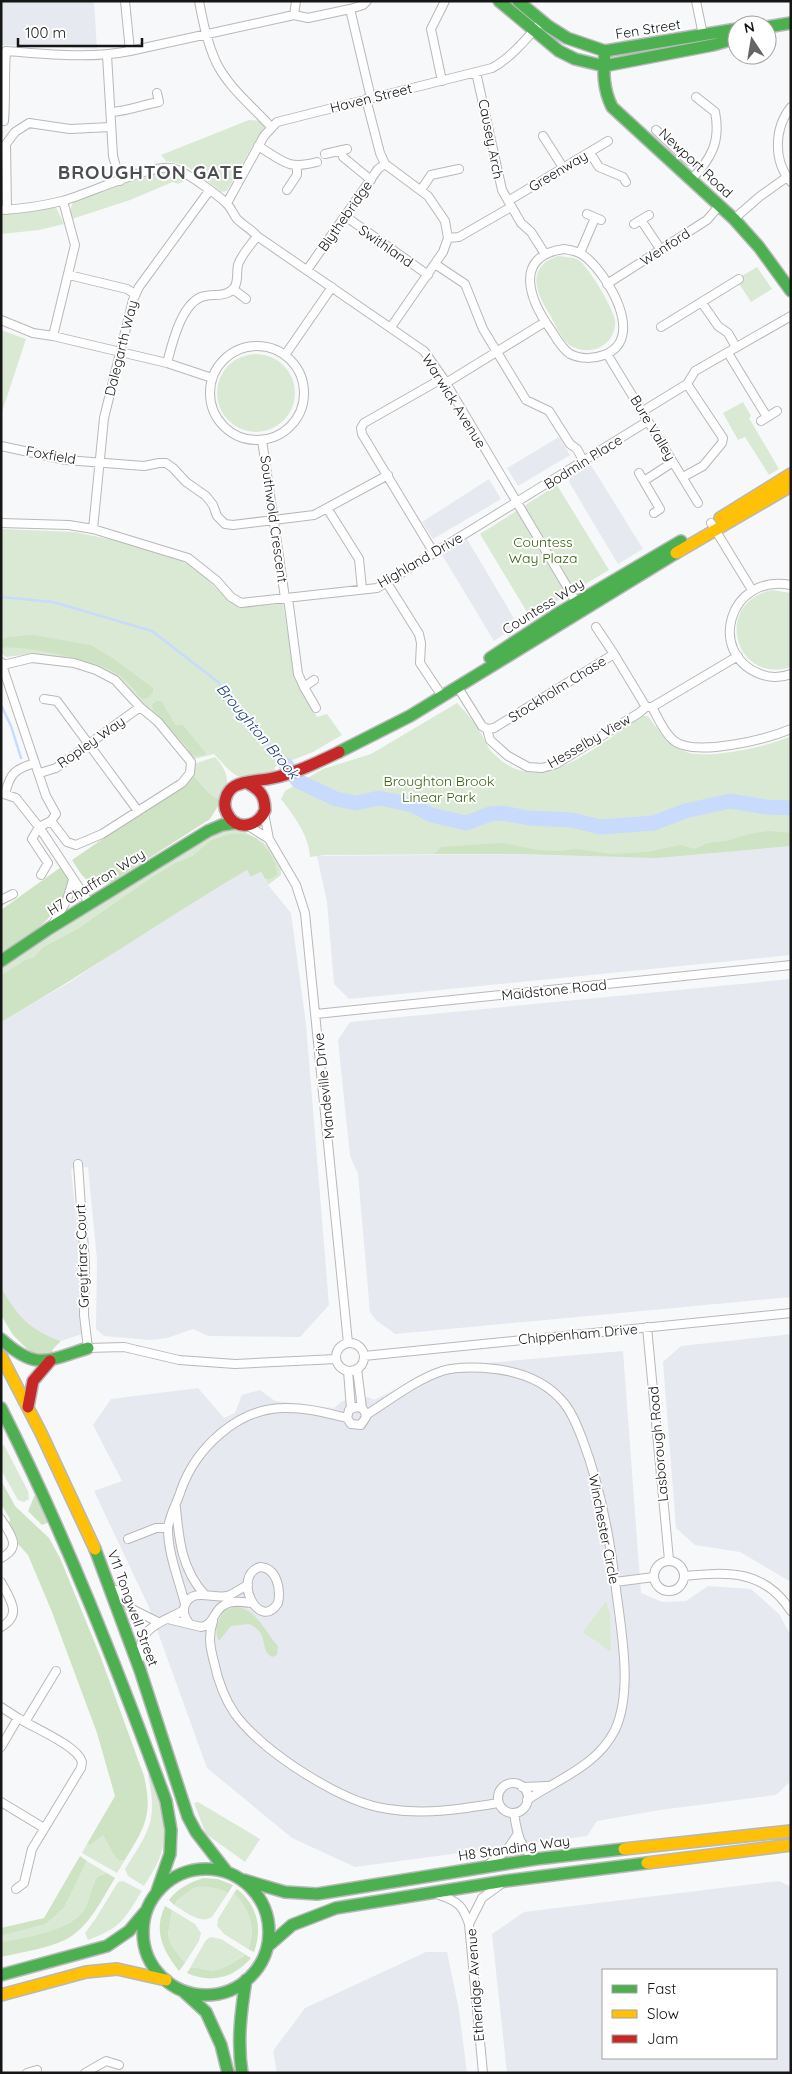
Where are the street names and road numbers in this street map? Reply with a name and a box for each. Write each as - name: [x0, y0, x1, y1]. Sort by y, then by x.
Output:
- street label: Fen Street: [614, 15, 682, 43]
- street label: Haven Street: [328, 79, 414, 117]
- street label: Causey Arch: [474, 98, 508, 180]
- street label: Newport Road: [655, 124, 737, 202]
- street label: Greenway: [525, 146, 591, 196]
- street label: Blythebridge: [314, 177, 376, 255]
- street label: Swithland: [355, 221, 417, 271]
- street label: Wenford: [637, 224, 693, 270]
- street label: Dalegarth Way: [100, 298, 142, 398]
- street label: Warwick Avenue: [418, 350, 490, 452]
- street label: Bure Valley: [626, 392, 680, 464]
- street label: Bodmin Place: [541, 431, 626, 493]
- street label: Foxfield: [25, 442, 77, 468]
- street label: Southwold Crescent: [256, 454, 292, 584]
- street label: Highland Drive: [374, 528, 466, 592]
- street label: Countess Way: [499, 574, 587, 638]
- street label: Stockholm Chase: [505, 652, 609, 726]
- street label: Hesselby View: [544, 710, 634, 772]
- street label: Ropley Way: [54, 712, 128, 772]
- street label: H7 Chaffron Way: [44, 845, 148, 919]
- street label: Maidstone Road: [500, 976, 608, 1004]
- street label: Mandeville Drive: [309, 1032, 339, 1140]
- street label: Greyfriars Court: [71, 1203, 93, 1308]
- street label: Chippenham Drive: [518, 1320, 639, 1348]
- street label: Lasborough Road: [644, 1385, 672, 1503]
- street label: Winchester Circle: [585, 1473, 623, 1586]
- street label: V11 Tongwell Street: [104, 1547, 162, 1669]
- street label: H8 Standing Way: [457, 1831, 571, 1865]
- street label: Etheridge Avenue: [462, 1928, 488, 2042]

